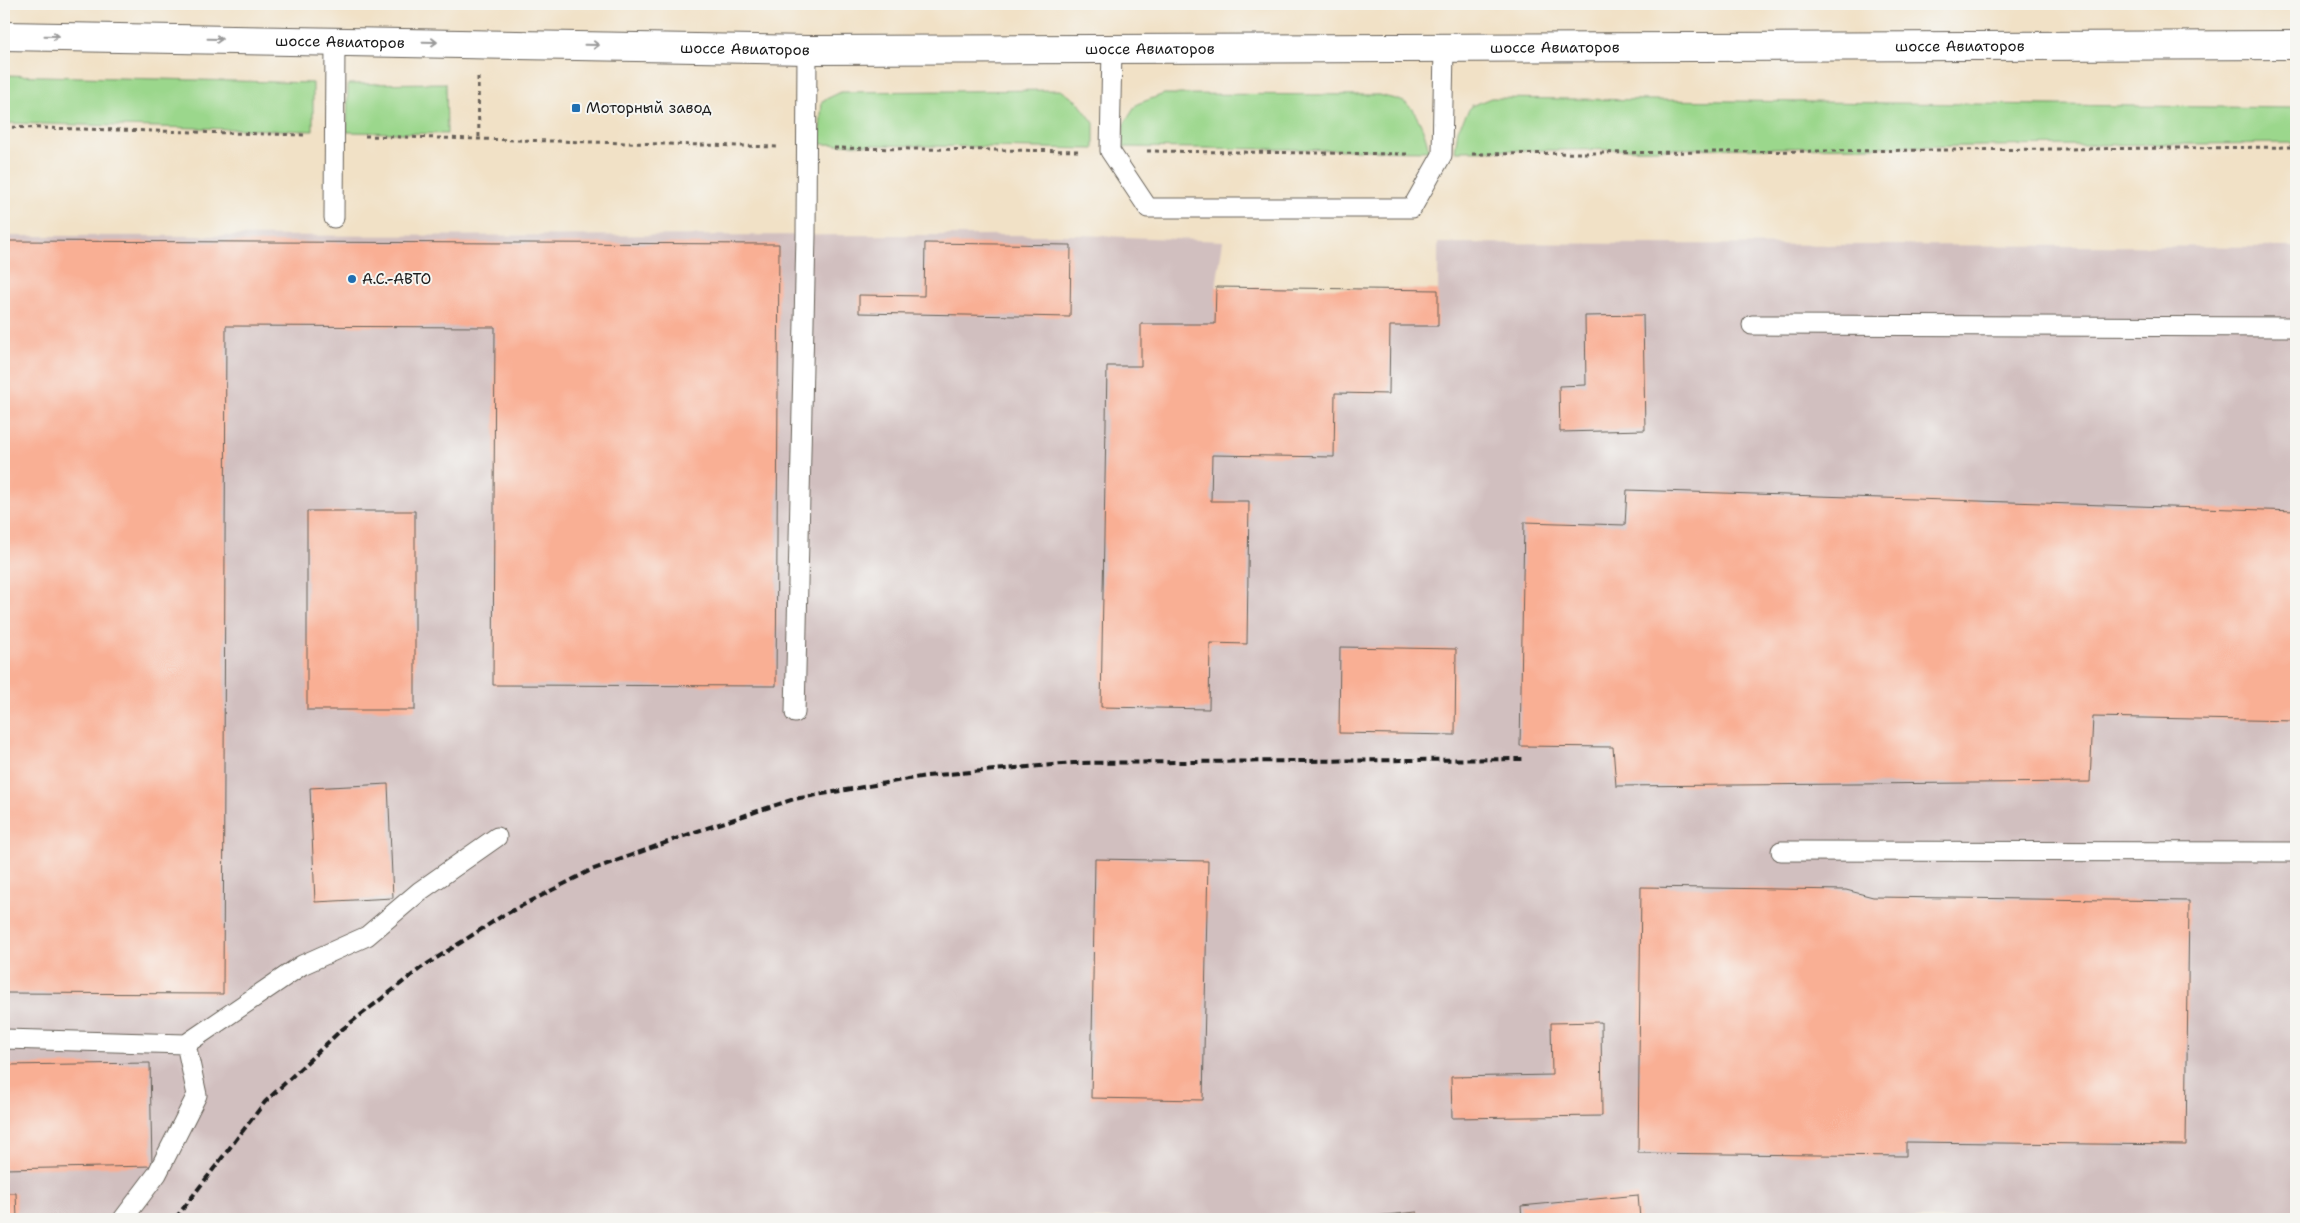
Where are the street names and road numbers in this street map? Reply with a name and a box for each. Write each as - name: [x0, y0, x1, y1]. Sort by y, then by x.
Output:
- street label: шоссе Авиаторов: [275, 31, 405, 53]
- street label: шоссе Авиаторов: [1895, 36, 2025, 56]
- street label: шоссе Авиаторов: [1490, 37, 1620, 58]
- street label: шоссе Авиаторов: [680, 38, 810, 60]
- street label: шоссе Авиаторов: [1085, 39, 1215, 59]

